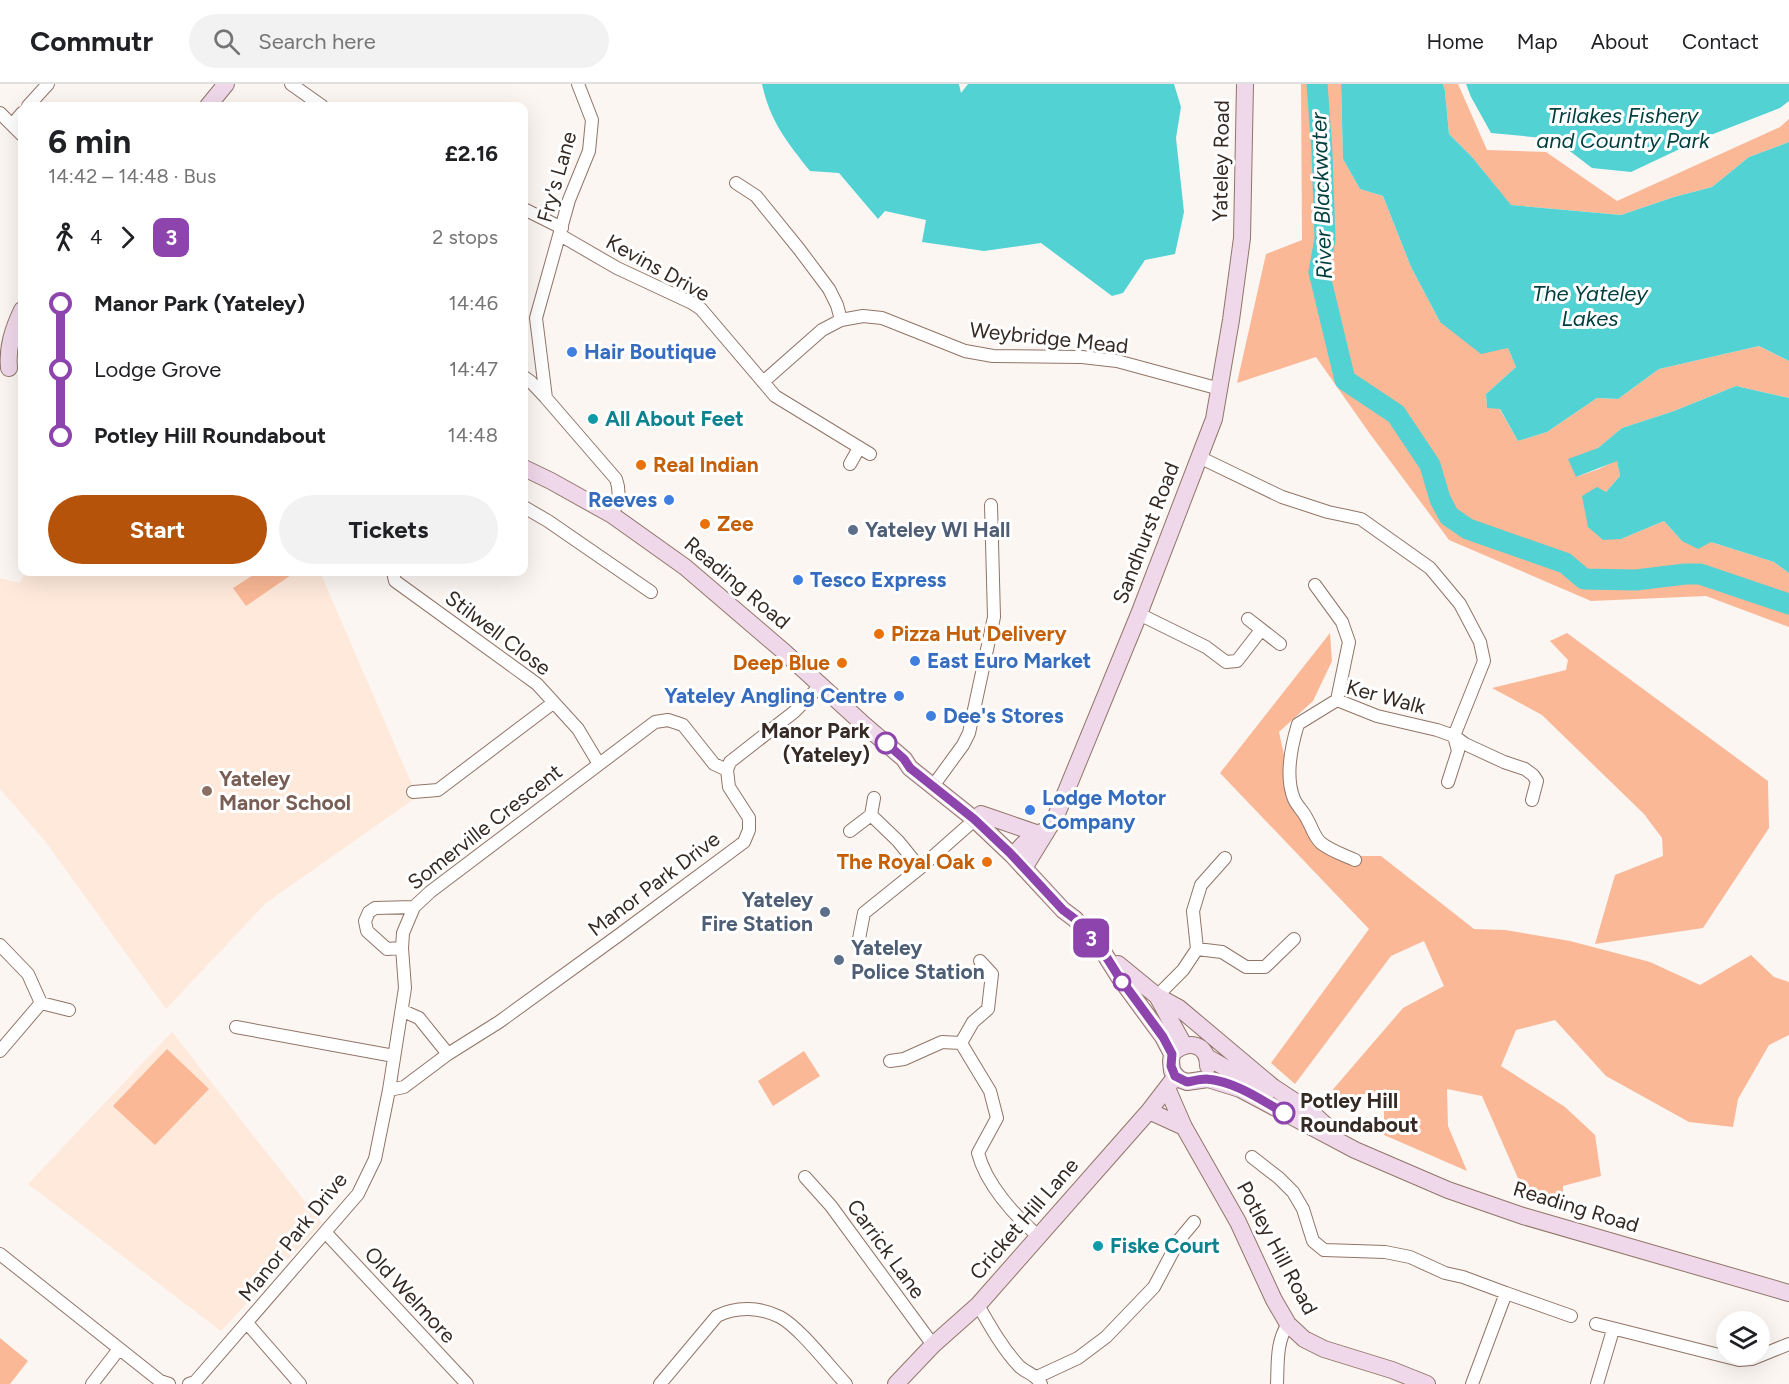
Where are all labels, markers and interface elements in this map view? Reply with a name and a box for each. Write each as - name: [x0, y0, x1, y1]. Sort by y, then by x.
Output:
- search box: [189, 14, 609, 68]
- text: Commutr: [30, 24, 153, 58]
- icon: search: [210, 25, 243, 58]
- text: Search here: [258, 28, 376, 55]
- text: Home: [1427, 29, 1484, 54]
- text: Map: [1517, 29, 1558, 54]
- text: About: [1591, 29, 1649, 54]
- text: Contact: [1682, 29, 1759, 54]
- street label: Yateley Road: [1207, 100, 1234, 222]
- water label: Trilakes Fishery and Country Park: [1536, 102, 1711, 154]
- water label: River Blackwater: [1305, 111, 1338, 280]
- text: 6 min: [48, 122, 131, 161]
- street label: Fry's Lane: [532, 129, 581, 225]
- text: £2.16: [445, 140, 498, 167]
- text: 14:42 – 14:48 · Bus: [48, 164, 216, 188]
- icon: walk: [48, 221, 81, 254]
- icon: forward: [111, 221, 144, 254]
- text: 4: [90, 225, 102, 249]
- text: 3: [165, 225, 177, 250]
- text: 2 stops: [432, 225, 498, 249]
- street label: Kevins Drive: [602, 229, 715, 306]
- water label: The Yateley Lakes: [1532, 280, 1649, 332]
- text: Manor Park (Yateley): [94, 290, 305, 317]
- text: 14:46: [449, 291, 498, 315]
- street label: Weybridge Mead: [969, 317, 1130, 358]
- place label: Hair Boutique: [584, 339, 717, 364]
- marker: Hair Boutique: [565, 345, 579, 359]
- text: Lodge Grove: [94, 356, 221, 383]
- text: 14:47: [449, 357, 498, 381]
- place label: All About Feet: [605, 406, 744, 431]
- marker: All About Feet: [586, 412, 600, 426]
- text: Potley Hill Roundabout: [94, 422, 326, 449]
- text: 14:48: [448, 423, 498, 447]
- place label: Real Indian: [653, 452, 759, 477]
- marker: Real Indian: [634, 458, 648, 472]
- street label: Sandhurst Road: [1107, 459, 1184, 607]
- place label: Reeves: [588, 487, 657, 512]
- marker: Reeves: [662, 493, 676, 507]
- button: Start: [48, 495, 267, 564]
- button: Tickets: [279, 495, 498, 564]
- place label: Zee: [717, 511, 754, 536]
- marker: Zee: [698, 517, 712, 531]
- place label: Yateley WI Hall: [865, 517, 1010, 542]
- marker: Yateley WI Hall: [846, 523, 860, 537]
- street label: Reading Road: [679, 531, 795, 634]
- place label: Tesco Express: [810, 567, 947, 592]
- marker: Tesco Express: [791, 573, 805, 587]
- street label: Stilwell Close: [441, 585, 556, 680]
- place label: Pizza Hut Delivery: [891, 621, 1067, 646]
- marker: Pizza Hut Delivery: [872, 627, 886, 641]
- place label: East Euro Market: [927, 648, 1091, 673]
- place label: Deep Blue: [733, 650, 830, 675]
- marker: East Euro Market: [908, 654, 922, 668]
- marker: Deep Blue: [835, 656, 849, 670]
- street label: Ker Walk: [1344, 674, 1429, 719]
- place label: Yateley Angling Centre: [664, 683, 887, 708]
- marker: Yateley Angling Centre: [892, 689, 906, 703]
- place label: Dee's Stores: [943, 703, 1064, 728]
- marker: Dee's Stores: [924, 709, 938, 723]
- place label: Manor Park (Yateley): [761, 718, 871, 767]
- marker: Manor Park (Yateley): [875, 732, 897, 754]
- street label: Somerville Crescent: [402, 758, 567, 895]
- place label: Yateley Manor School: [219, 766, 351, 815]
- marker: Yateley Manor School: [200, 784, 214, 798]
- place label: Lodge Motor Company: [1042, 785, 1166, 834]
- marker: Lodge Motor Company: [1023, 803, 1037, 817]
- street label: Manor Park Drive: [583, 826, 724, 941]
- place label: The Royal Oak: [837, 849, 976, 874]
- marker: The Royal Oak: [980, 855, 994, 869]
- place label: Yateley Fire Station: [701, 887, 814, 936]
- marker: Yateley Fire Station: [818, 905, 832, 919]
- line badge: 3: [1072, 918, 1110, 958]
- text: 3: [1085, 926, 1097, 951]
- place label: Yateley Police Station: [851, 935, 985, 984]
- marker: Yateley Police Station: [832, 953, 846, 967]
- unlabelled marker: [1113, 973, 1131, 991]
- place label: Potley Hill Roundabout: [1300, 1088, 1418, 1137]
- marker: Potley Hill Roundabout: [1273, 1102, 1295, 1124]
- street label: Cricket Hill Lane: [964, 1153, 1083, 1285]
- street label: Manor Park Drive: [233, 1167, 352, 1306]
- street label: Reading Road: [1510, 1176, 1642, 1237]
- street label: Potley Hill Road: [1232, 1177, 1323, 1319]
- street label: Carrick Lane: [842, 1194, 931, 1303]
- place label: Fiske Court: [1110, 1233, 1220, 1258]
- marker: Fiske Court: [1091, 1239, 1105, 1253]
- street label: Old Welmore: [359, 1241, 461, 1348]
- map controls: [1716, 1311, 1770, 1365]
- button: layers: [1716, 1311, 1770, 1365]

